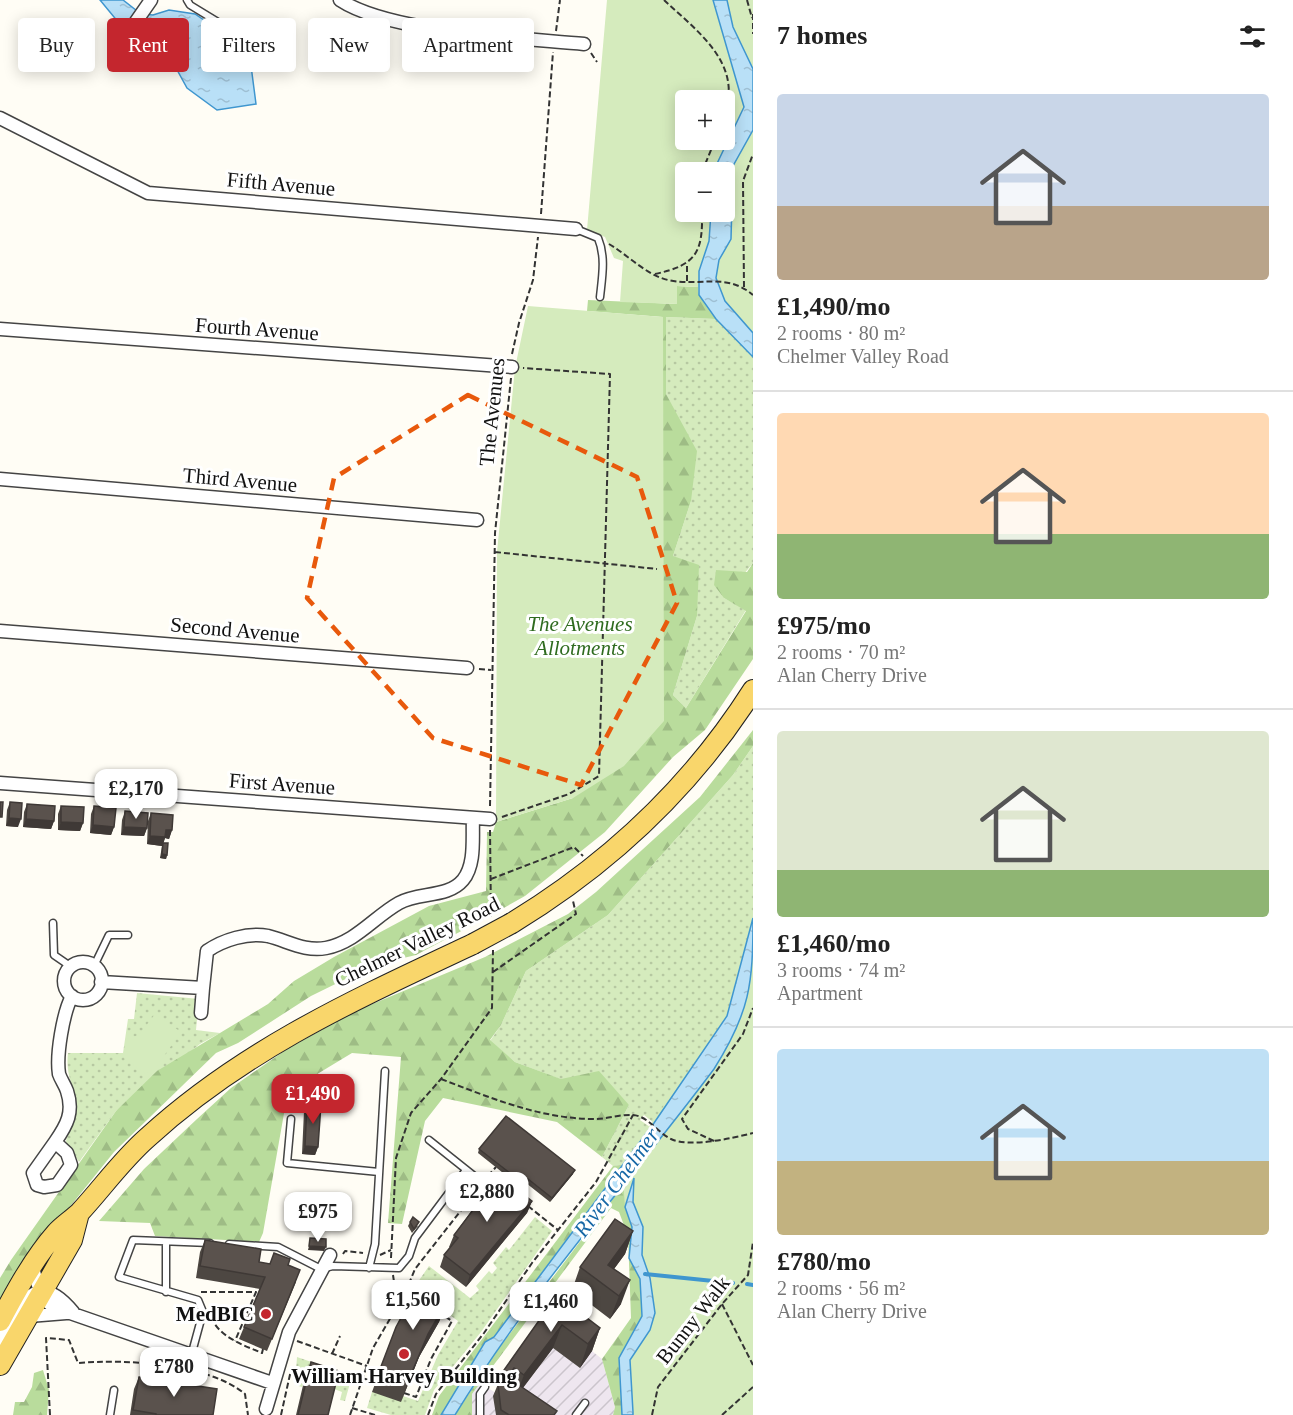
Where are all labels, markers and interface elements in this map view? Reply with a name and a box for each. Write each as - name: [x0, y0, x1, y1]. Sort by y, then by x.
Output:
- chip: Buy: [18, 18, 95, 72]
- chip: Rent: [107, 18, 189, 72]
- chip: Filters: [201, 18, 296, 72]
- chip: New: [308, 18, 390, 72]
- chip: Apartment: [402, 18, 534, 72]
- icon: filters: [1236, 20, 1269, 53]
- text: 7 homes: [777, 21, 867, 50]
- map controls: [675, 90, 735, 222]
- button: +: [675, 90, 735, 150]
- icon: home: [969, 133, 1077, 241]
- button: −: [675, 162, 735, 222]
- street label: Fifth Avenue: [226, 167, 336, 201]
- text: £1,490/mo: [777, 292, 890, 321]
- street label: Fourth Avenue: [194, 313, 320, 345]
- text: 2 rooms · 80 m²: [777, 322, 905, 344]
- text: Chelmer Valley Road: [777, 345, 949, 367]
- street label: The Avenues: [474, 357, 510, 467]
- icon: home: [969, 452, 1077, 560]
- street label: Third Avenue: [182, 463, 298, 497]
- text: £975/mo: [777, 611, 871, 640]
- street label: Second Avenue: [169, 612, 301, 648]
- park label: The Avenues Allotments: [527, 612, 633, 660]
- text: 2 rooms · 70 m²: [777, 641, 905, 663]
- text: Alan Cherry Drive: [777, 664, 927, 686]
- street label: First Avenue: [228, 768, 336, 800]
- pin: £2,170: [87, 769, 185, 820]
- icon: home: [969, 770, 1077, 878]
- text: £2,170: [109, 777, 164, 799]
- street label: Chelmer Valley Road: [331, 891, 504, 992]
- text: £1,460/mo: [777, 929, 890, 958]
- text: 3 rooms · 74 m²: [777, 959, 905, 981]
- text: Apartment: [777, 982, 863, 1004]
- pin: £1,490: [264, 1074, 362, 1125]
- text: £1,490: [286, 1082, 341, 1104]
- icon: home: [969, 1088, 1077, 1196]
- water label: River Chelmer: [568, 1122, 665, 1243]
- pin: £2,880: [438, 1172, 536, 1223]
- text: £2,880: [460, 1180, 515, 1202]
- pin: £975: [282, 1192, 354, 1243]
- text: £975: [298, 1200, 338, 1222]
- text: £780/mo: [777, 1247, 871, 1276]
- street label: Bunny Walk: [651, 1271, 735, 1369]
- text: 2 rooms · 56 m²: [777, 1277, 905, 1299]
- pin: £1,560: [364, 1280, 462, 1331]
- pin: £1,460: [502, 1282, 600, 1333]
- text: £1,560: [386, 1288, 441, 1310]
- text: £1,460: [524, 1290, 579, 1312]
- text: Alan Cherry Drive: [777, 1300, 927, 1322]
- place label: MedBIC: [176, 1302, 254, 1326]
- marker: MedBIC: [259, 1307, 273, 1321]
- pin: £780: [138, 1347, 210, 1398]
- marker: William Harvey Building: [397, 1347, 411, 1361]
- text: £780: [154, 1355, 194, 1377]
- place label: William Harvey Building: [291, 1364, 517, 1388]

